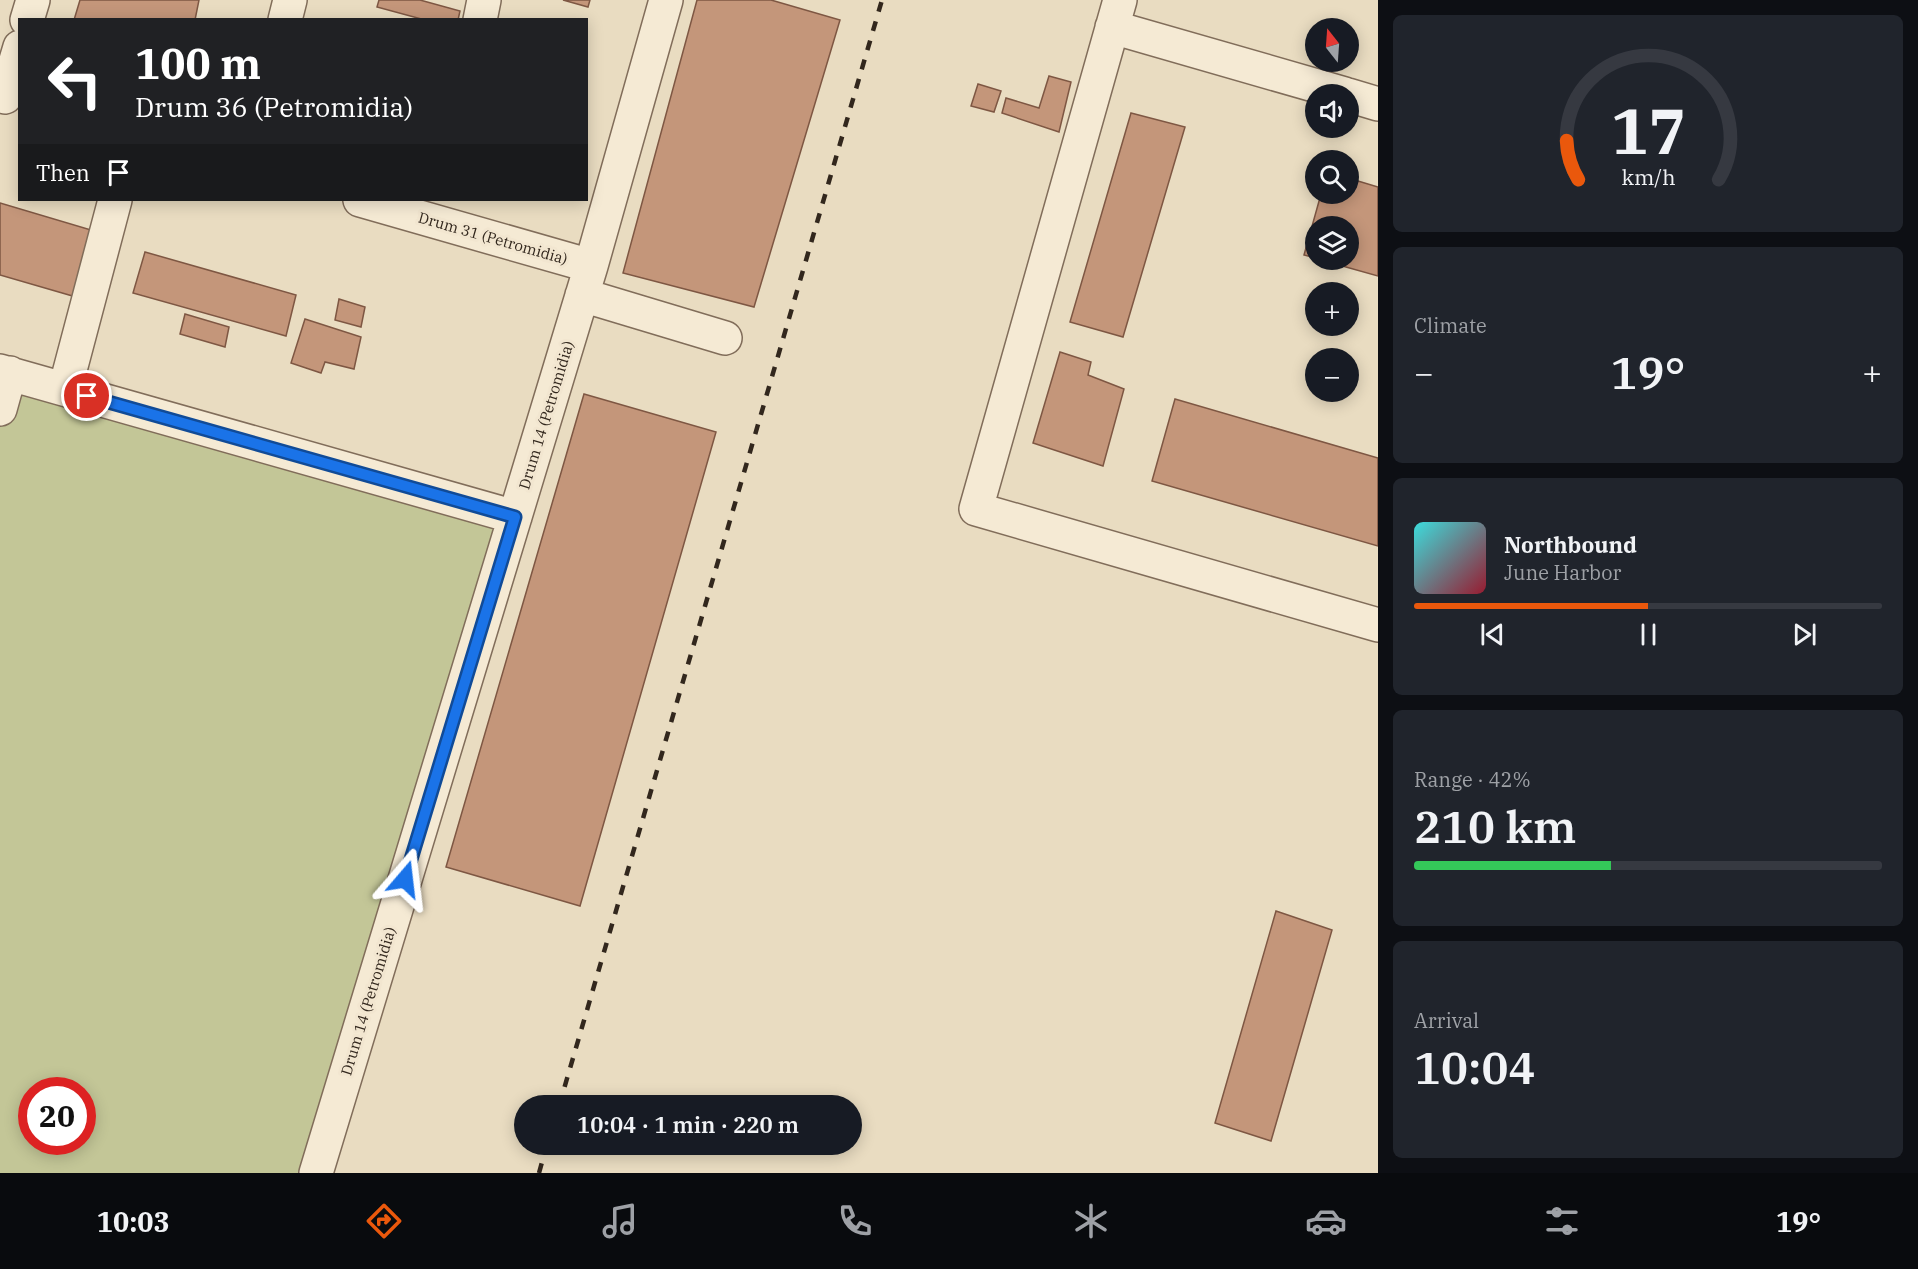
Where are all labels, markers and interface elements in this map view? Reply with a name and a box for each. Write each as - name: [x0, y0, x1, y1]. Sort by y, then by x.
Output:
- north arrow: [1305, 18, 1359, 72]
- map controls: [1305, 18, 1359, 402]
- text: 100 m: [135, 36, 261, 91]
- icon: left: [36, 42, 114, 120]
- button: sound: [1305, 84, 1359, 138]
- text: Drum 36 (Petromidia): [135, 89, 413, 124]
- text: 17: [1611, 90, 1685, 171]
- button: search: [1305, 150, 1359, 204]
- icon: arrive: [102, 156, 135, 189]
- text: Then: [36, 158, 90, 187]
- text: km/h: [1621, 164, 1675, 192]
- street label: Drum 31 (Petromidia): [416, 208, 570, 268]
- button: layers: [1305, 216, 1359, 270]
- button: +: [1305, 282, 1359, 336]
- text: Climate: [1414, 312, 1487, 339]
- street label: Drum 14 (Petromidia): [514, 338, 578, 492]
- text: 19°: [1610, 343, 1686, 401]
- button: −: [1305, 348, 1359, 402]
- text: −: [1414, 351, 1434, 394]
- text: +: [1862, 351, 1882, 394]
- pin: [61, 370, 112, 421]
- icon: arrive: [70, 379, 103, 412]
- text: Northbound: [1504, 530, 1637, 559]
- text: June Harbor: [1504, 559, 1621, 586]
- icon: previous: [1476, 618, 1509, 651]
- icon: pause: [1632, 618, 1665, 651]
- icon: next: [1788, 618, 1821, 651]
- text: Range · 42%: [1414, 766, 1531, 793]
- text: 210 km: [1414, 797, 1576, 855]
- position arrow: [373, 847, 437, 911]
- street label: Drum 14 (Petromidia): [336, 924, 400, 1078]
- text: Arrival: [1414, 1007, 1479, 1034]
- text: 10:04: [1414, 1038, 1535, 1096]
- speed limit sign: 20: [18, 1077, 96, 1155]
- text: 10:04 · 1 min · 220 m: [577, 1110, 799, 1139]
- icon: directions: [363, 1200, 405, 1242]
- icon: music: [599, 1200, 641, 1242]
- icon: phone: [834, 1200, 876, 1242]
- icon: climate: [1070, 1200, 1112, 1242]
- icon: car: [1305, 1200, 1347, 1242]
- icon: filters: [1541, 1200, 1583, 1242]
- text: 10:03: [97, 1204, 170, 1239]
- text: 19°: [1776, 1204, 1821, 1239]

